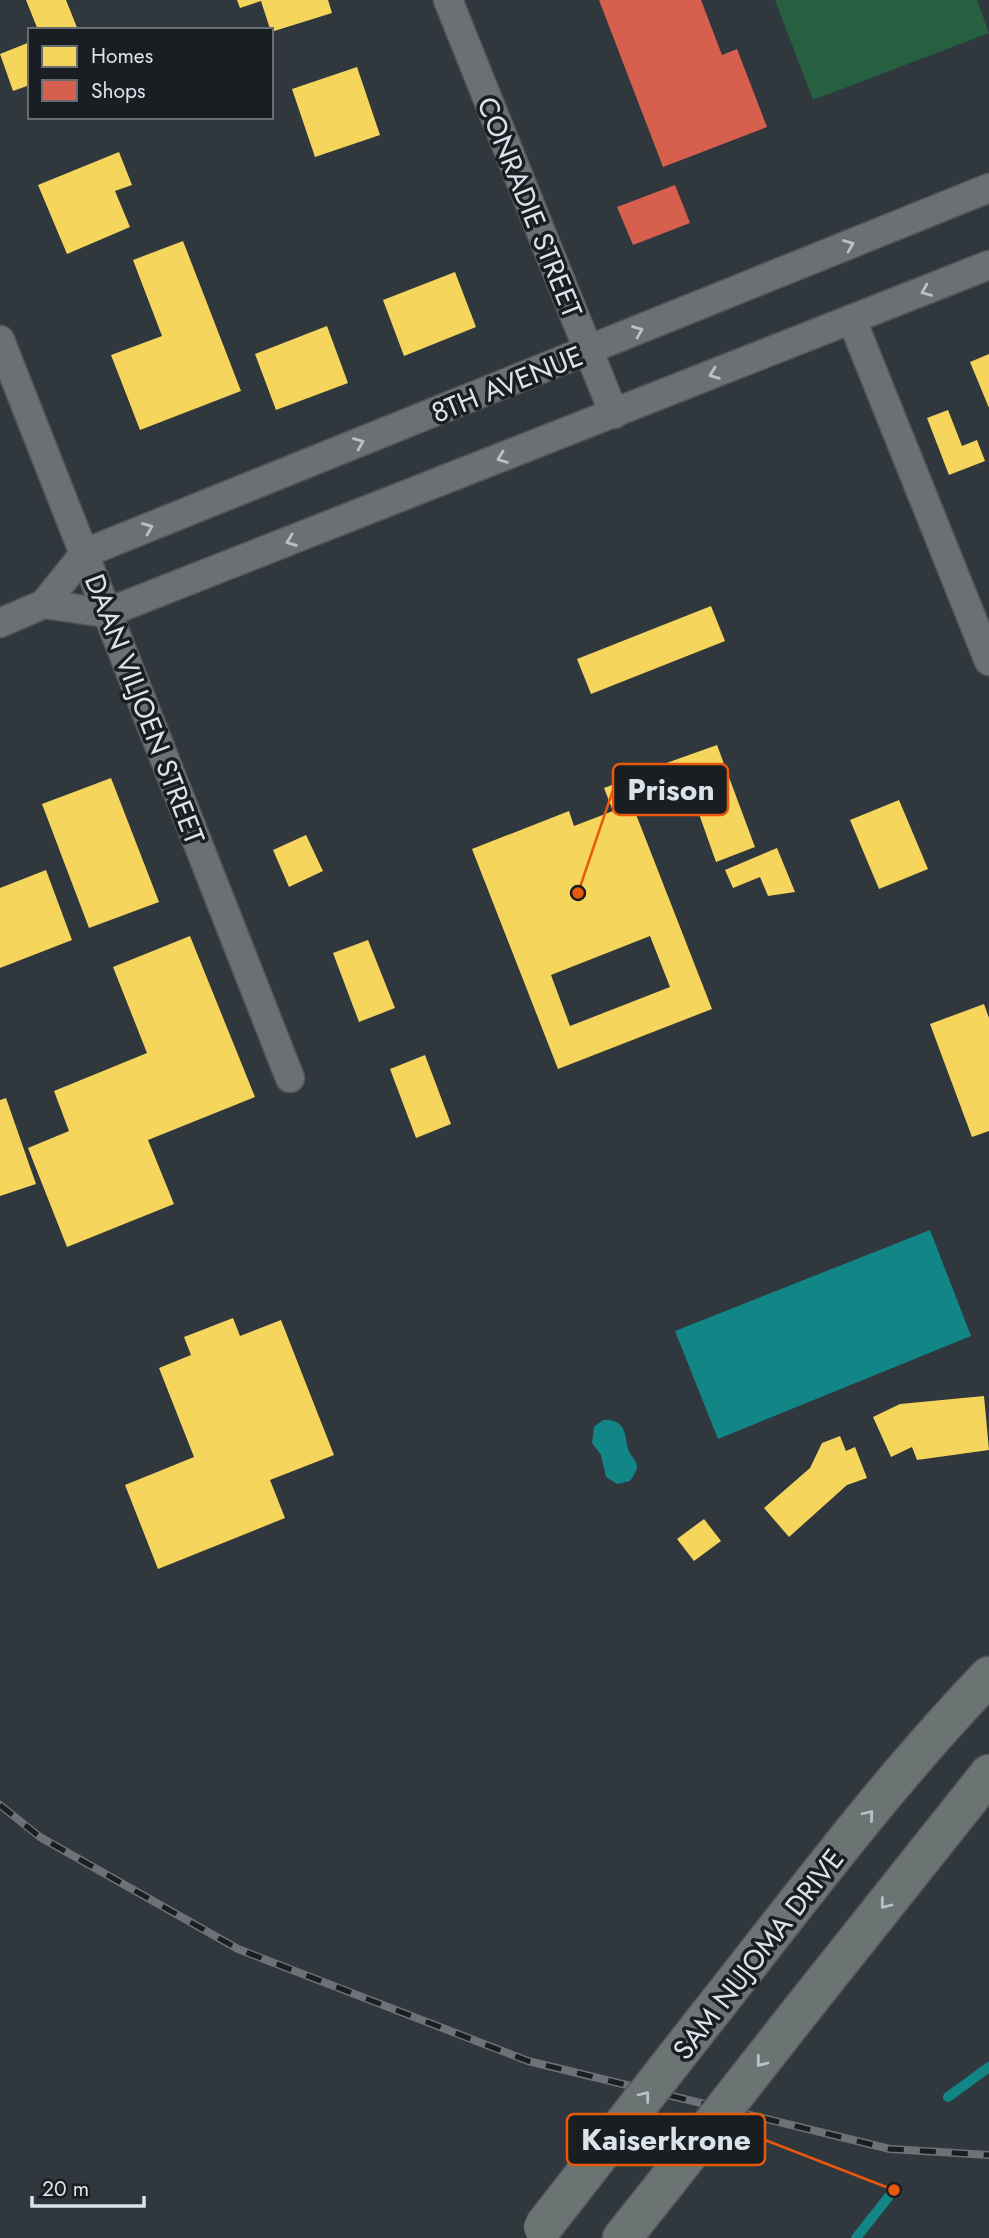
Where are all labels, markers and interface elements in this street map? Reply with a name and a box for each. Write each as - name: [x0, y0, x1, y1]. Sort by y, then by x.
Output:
- legend: [28, 28, 273, 119]
- text: Homes: [91, 41, 153, 71]
- text: Shops: [91, 76, 145, 106]
- street label: CONRADIE STREET: [467, 91, 593, 324]
- one-way arrow: [842, 239, 854, 253]
- one-way arrow: [920, 282, 932, 296]
- one-way arrow: [632, 325, 644, 339]
- street label: 8TH AVENUE: [425, 335, 589, 433]
- one-way arrow: [709, 366, 721, 380]
- one-way arrow: [352, 437, 364, 451]
- one-way arrow: [497, 449, 509, 463]
- one-way arrow: [141, 522, 153, 536]
- one-way arrow: [285, 532, 297, 546]
- street label: DAAN VILJOEN STREET: [74, 568, 215, 850]
- callout: Prison: [613, 764, 728, 815]
- text: Prison: [627, 768, 715, 811]
- one-way arrow: [861, 1810, 873, 1823]
- street label: SAM NUJOMA DRIVE: [663, 1840, 854, 2069]
- one-way arrow: [880, 1896, 893, 1908]
- one-way arrow: [757, 2054, 770, 2066]
- one-way arrow: [636, 2092, 649, 2104]
- callout: Kaiserkrone: [567, 2114, 765, 2165]
- text: Kaiserkrone: [581, 2118, 751, 2161]
- scale bar: [32, 2164, 144, 2208]
- text: 20 m: [42, 2174, 89, 2204]

